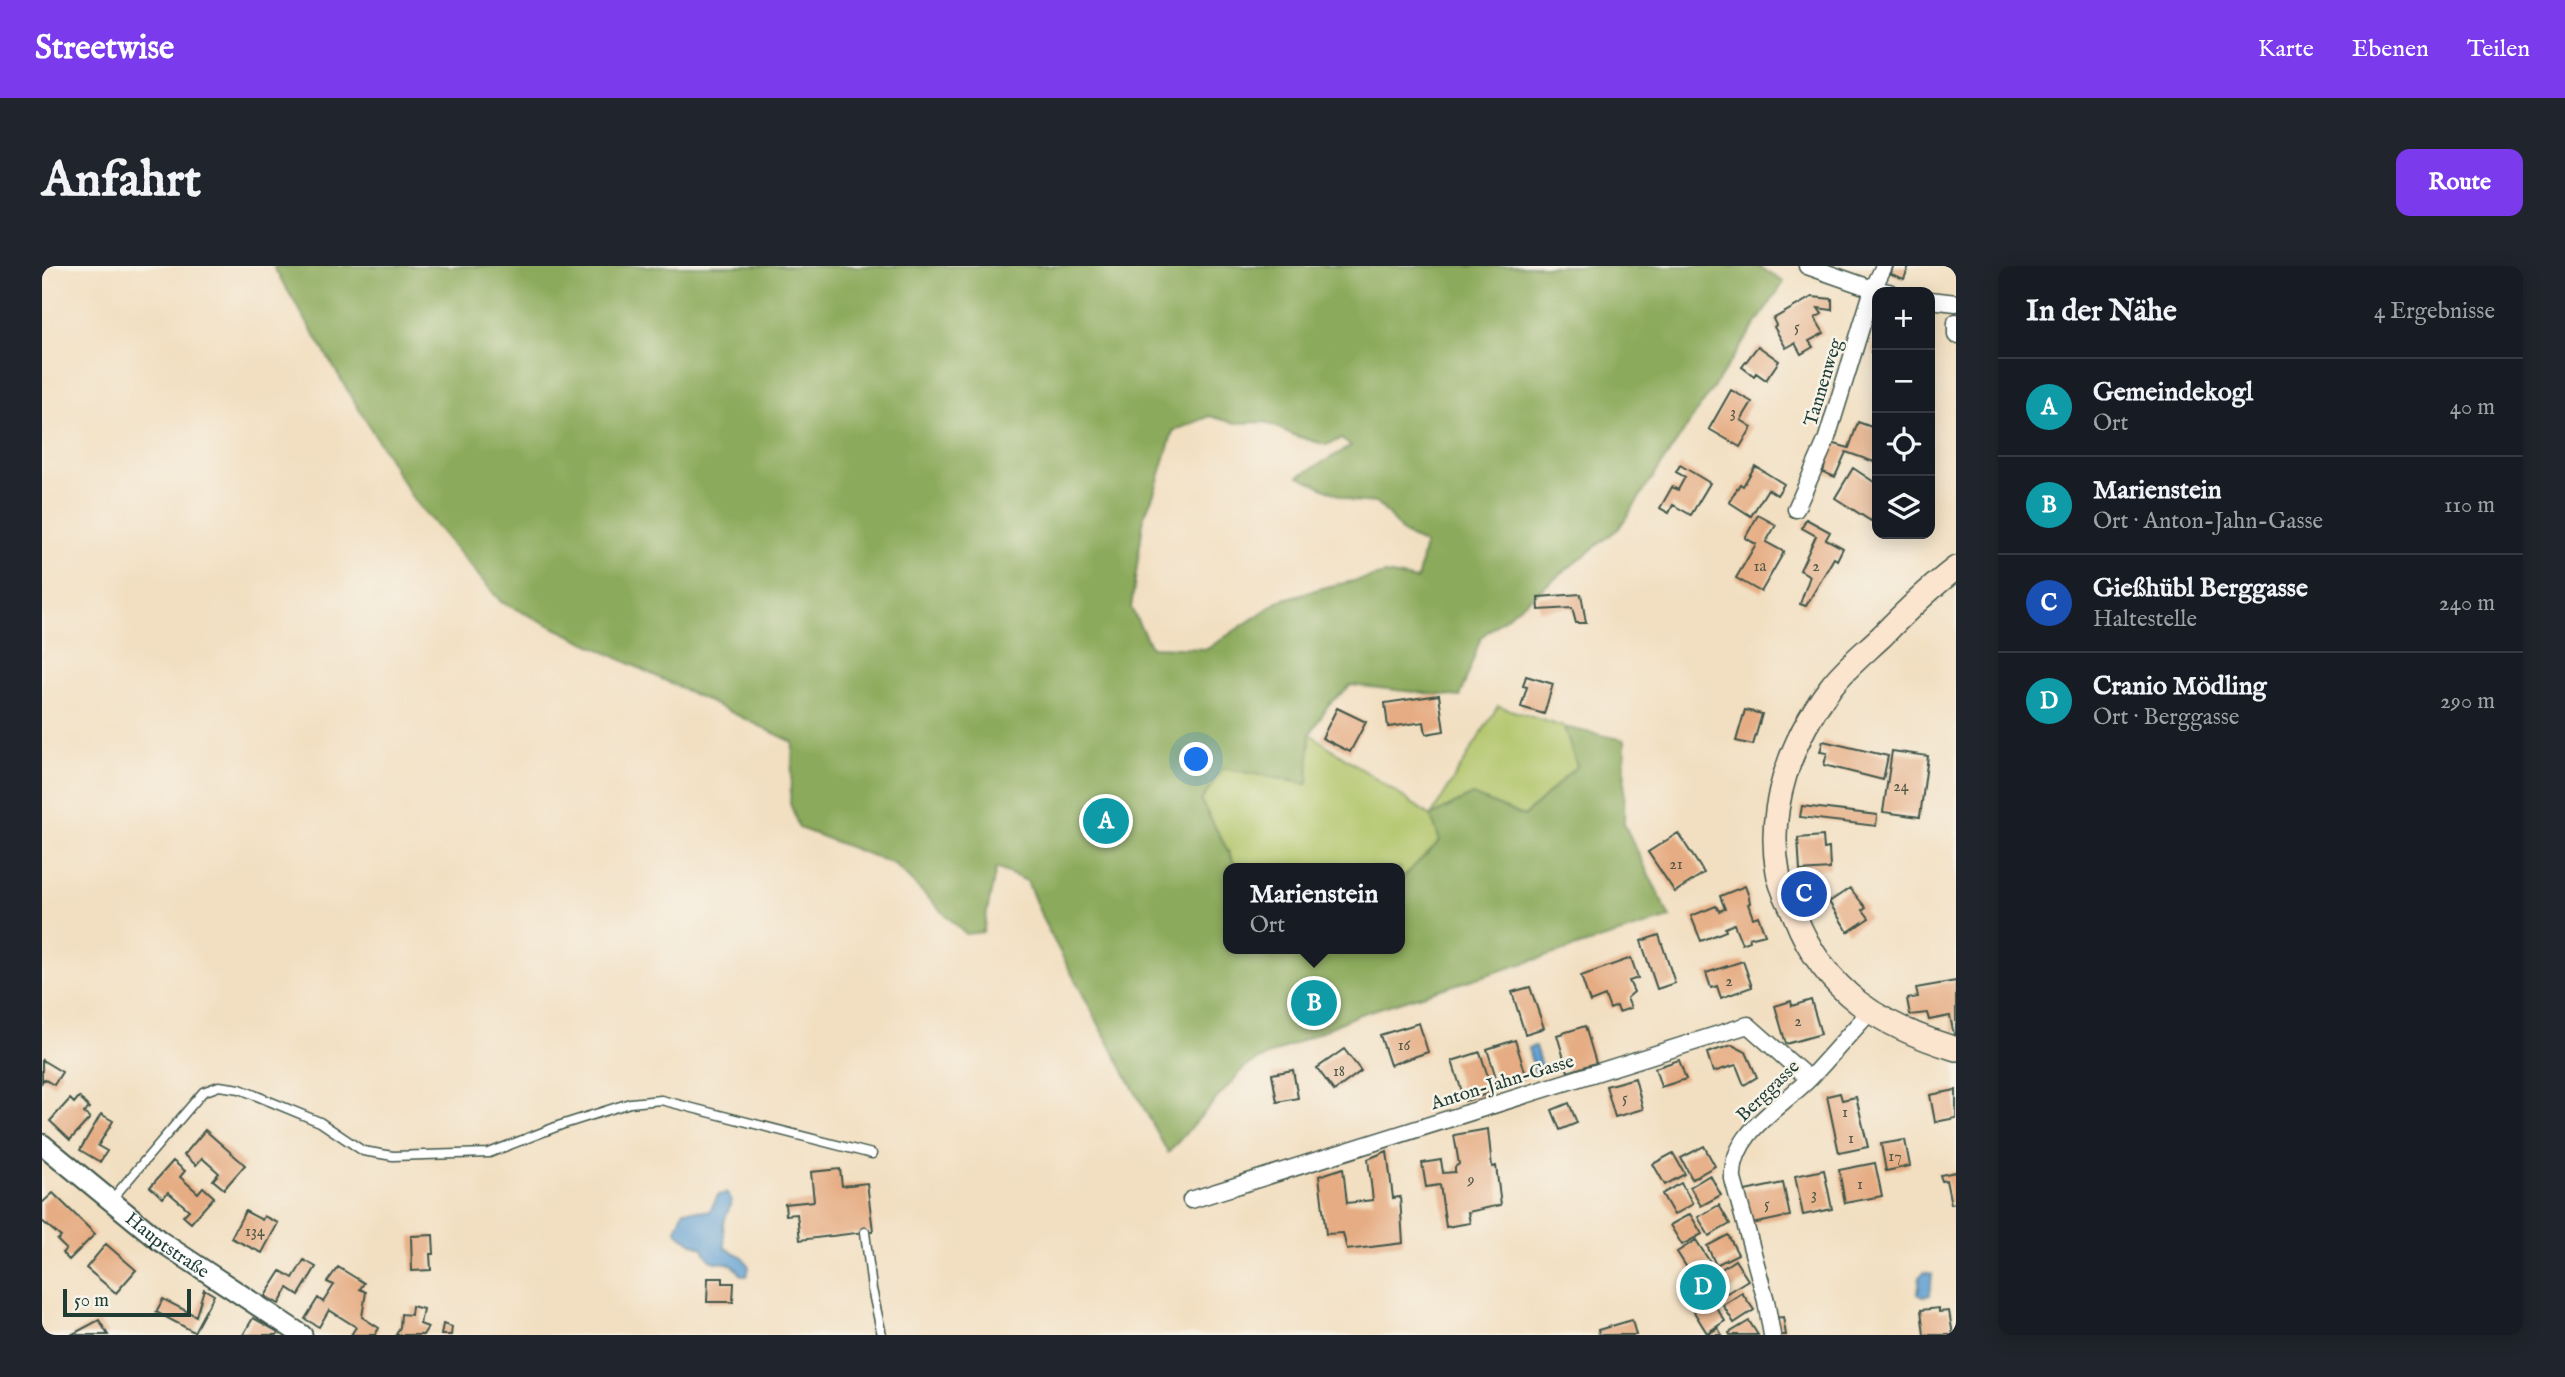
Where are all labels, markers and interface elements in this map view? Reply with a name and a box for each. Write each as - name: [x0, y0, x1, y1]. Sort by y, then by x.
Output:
- text: Streetwise: [35, 28, 174, 70]
- text: Karte: [2258, 34, 2314, 65]
- text: Ebenen: [2352, 34, 2429, 65]
- text: Teilen: [2467, 34, 2530, 65]
- button: Route: [2396, 149, 2523, 216]
- text: Anfahrt: [42, 151, 201, 213]
- map controls: [1872, 287, 1935, 539]
- button: +: [1872, 287, 1935, 350]
- text: In der Nähe: [2026, 293, 2177, 331]
- text: 4 Ergebnisse: [2374, 297, 2495, 326]
- house number: 5: [1794, 318, 1800, 338]
- street label: Tannenweg: [1799, 335, 1849, 430]
- button: −: [1872, 350, 1935, 413]
- text: Gemeindekogl: [2093, 376, 2253, 409]
- text: A: [2041, 393, 2057, 422]
- text: 40 m: [2450, 393, 2495, 422]
- house number: 3: [1730, 403, 1736, 423]
- text: Ort: [2093, 409, 2128, 438]
- button: locate: [1872, 413, 1935, 476]
- text: Marienstein: [2093, 474, 2222, 507]
- button: layers: [1872, 476, 1935, 539]
- text: B: [2041, 491, 2057, 520]
- text: 110 m: [2444, 491, 2495, 520]
- text: Ort · Anton-Jahn-Gasse: [2093, 507, 2323, 536]
- house number: 1a: [1754, 557, 1767, 577]
- house number: 2: [1812, 557, 1820, 577]
- text: Gießhübl Berggasse: [2093, 572, 2308, 605]
- text: C: [2041, 589, 2057, 618]
- text: 240 m: [2439, 589, 2495, 618]
- text: Haltestelle: [2093, 605, 2197, 634]
- text: Cranio Mödling: [2093, 670, 2267, 703]
- text: D: [2040, 687, 2058, 716]
- text: 290 m: [2440, 687, 2495, 716]
- text: Ort · Berggasse: [2093, 703, 2239, 732]
- your location: [1179, 742, 1213, 776]
- house number: 24: [1893, 777, 1909, 797]
- pin: A: [1083, 795, 1129, 847]
- house number: 21: [1669, 855, 1683, 875]
- popup: [1223, 863, 1405, 954]
- pin: C: [1781, 868, 1827, 920]
- text: Marienstein: [1250, 878, 1378, 911]
- text: Ort: [1250, 911, 1285, 940]
- house number: 2: [1725, 972, 1733, 992]
- pin: B: [1291, 977, 1337, 1029]
- house number: 2: [1794, 1012, 1802, 1032]
- house number: 16: [1398, 1036, 1411, 1056]
- street label: Anton-Jahn-Gasse: [1427, 1050, 1577, 1116]
- street label: Berggasse: [1732, 1055, 1805, 1128]
- house number: 18: [1333, 1062, 1345, 1082]
- house number: 5: [1622, 1089, 1628, 1109]
- house number: 1: [1842, 1103, 1848, 1123]
- house number: 1: [1848, 1129, 1854, 1149]
- house number: 17: [1888, 1147, 1902, 1167]
- house number: 9: [1467, 1171, 1475, 1191]
- house number: 1: [1857, 1175, 1863, 1195]
- house number: 3: [1811, 1185, 1817, 1205]
- house number: 5: [1764, 1195, 1770, 1215]
- street label: Hauptstraße: [120, 1207, 214, 1284]
- house number: 134: [245, 1222, 265, 1242]
- pin: D: [1680, 1261, 1726, 1313]
- scale bar: [63, 1286, 191, 1318]
- text: 50 m: [74, 1289, 109, 1313]

